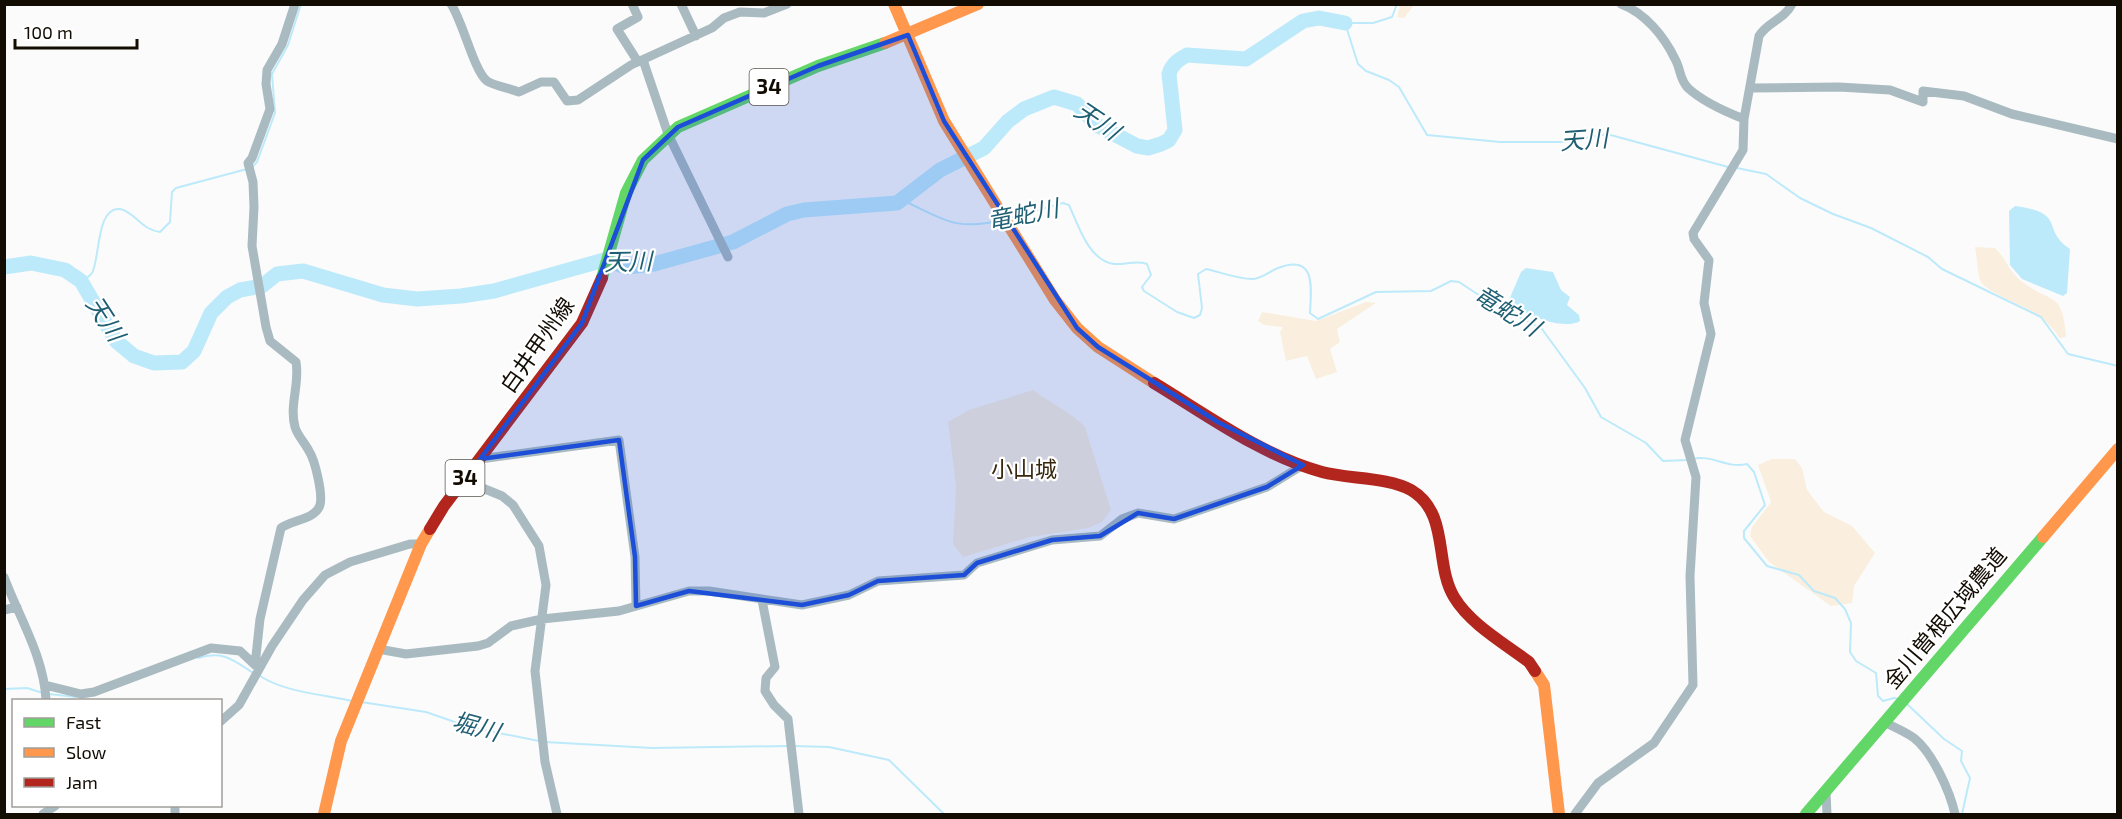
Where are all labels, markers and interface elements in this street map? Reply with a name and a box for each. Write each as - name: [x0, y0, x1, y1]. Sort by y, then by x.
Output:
- scale bar: [15, 12, 136, 50]
- text: 100 m: [24, 21, 73, 43]
- road number: 34: [750, 69, 788, 105]
- water label: 天川: [1070, 94, 1128, 147]
- water label: 天川: [1559, 122, 1612, 155]
- water label: 竜蛇川: [985, 192, 1064, 235]
- water label: 天川: [604, 246, 655, 275]
- water label: 竜蛇川: [1470, 278, 1549, 343]
- water label: 天川: [81, 290, 133, 349]
- street label: 白井甲州線: [494, 292, 578, 397]
- park label: 小山城: [991, 455, 1057, 481]
- road number: 34: [446, 460, 484, 496]
- street label: 金川曽根広域農道: [1878, 542, 2011, 693]
- legend: [12, 699, 222, 807]
- water label: 堀川: [449, 705, 506, 747]
- text: Fast: [66, 711, 101, 733]
- text: Slow: [66, 741, 107, 763]
- text: Jam: [66, 771, 98, 793]

